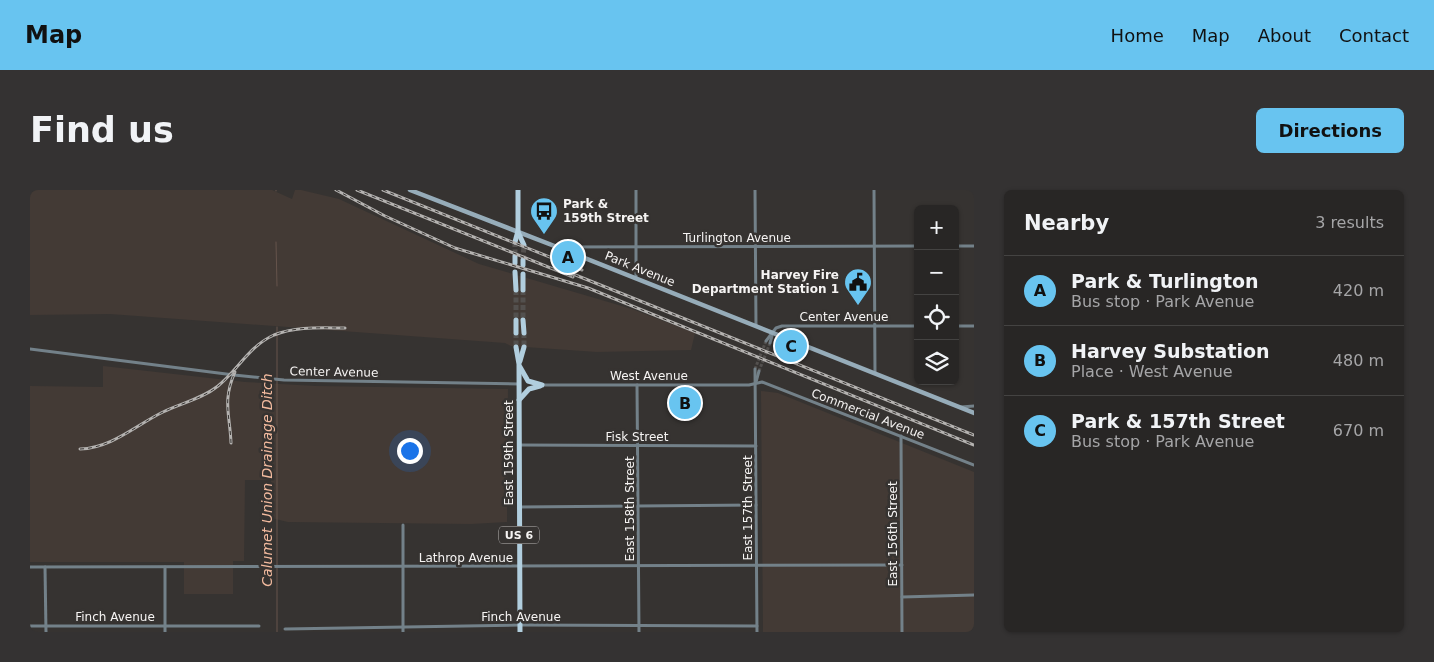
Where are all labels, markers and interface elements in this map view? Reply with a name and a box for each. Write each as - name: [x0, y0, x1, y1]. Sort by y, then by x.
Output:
- text: Map: [25, 21, 82, 49]
- text: Home: [1111, 25, 1164, 46]
- text: Map: [1192, 25, 1230, 46]
- text: About: [1258, 25, 1311, 46]
- text: Contact: [1339, 25, 1409, 46]
- button: Directions: [1256, 108, 1404, 153]
- text: Find us: [30, 110, 174, 150]
- bus stop icon: Park & 159th Street: [529, 196, 559, 235]
- place label: Park & 159th Street: [563, 197, 649, 225]
- map controls: [914, 205, 959, 385]
- button: +: [914, 205, 959, 250]
- text: Nearby: [1024, 211, 1109, 235]
- text: 3 results: [1315, 213, 1384, 232]
- street label: Turlington Avenue: [682, 231, 791, 245]
- pin: A: [552, 238, 584, 276]
- street label: Park Avenue: [603, 249, 677, 289]
- button: −: [914, 250, 959, 295]
- public building icon: Harvey Fire Department Station 1: [843, 267, 873, 306]
- place label: Harvey Fire Department Station 1: [692, 268, 839, 296]
- text: Park & Turlington: [1071, 270, 1259, 292]
- text: A: [1034, 281, 1046, 300]
- text: 420 m: [1333, 281, 1384, 300]
- text: Bus stop · Park Avenue: [1071, 292, 1254, 311]
- button: locate: [914, 295, 959, 340]
- street label: Center Avenue: [800, 310, 888, 324]
- pin: C: [775, 327, 807, 365]
- button: layers: [914, 340, 959, 385]
- text: Harvey Substation: [1071, 340, 1270, 362]
- text: B: [1034, 351, 1046, 370]
- text: 480 m: [1333, 351, 1384, 370]
- text: Place · West Avenue: [1071, 362, 1233, 381]
- street label: Center Avenue: [289, 364, 379, 380]
- street label: West Avenue: [610, 369, 688, 383]
- water label: Calumet Union Drainage Ditch: [259, 373, 275, 587]
- pin: B: [669, 384, 701, 422]
- street label: Commercial Avenue: [809, 386, 927, 442]
- street label: East 159th Street: [502, 400, 516, 506]
- text: Park & 157th Street: [1071, 410, 1285, 432]
- text: C: [1034, 421, 1046, 440]
- text: 670 m: [1333, 421, 1384, 440]
- street label: Fisk Street: [606, 430, 669, 444]
- text: Bus stop · Park Avenue: [1071, 432, 1254, 451]
- your location: [397, 438, 423, 464]
- street label: East 157th Street: [741, 455, 755, 561]
- street label: East 158th Street: [623, 456, 637, 562]
- street label: East 156th Street: [886, 481, 900, 587]
- road number: US 6: [499, 526, 539, 544]
- street label: Lathrop Avenue: [419, 551, 513, 565]
- street label: Finch Avenue: [75, 610, 155, 624]
- street label: Finch Avenue: [481, 610, 561, 624]

